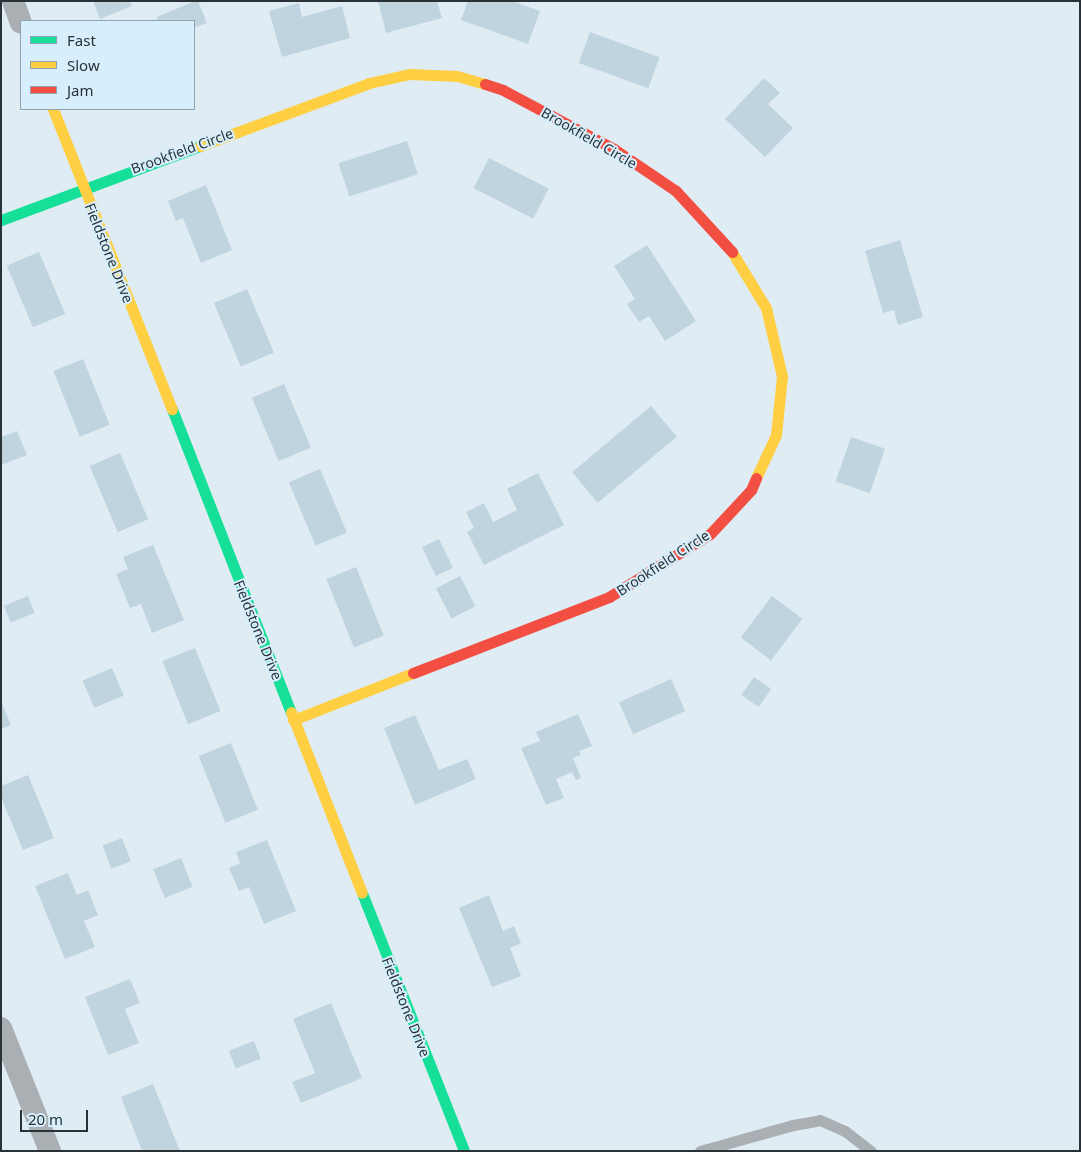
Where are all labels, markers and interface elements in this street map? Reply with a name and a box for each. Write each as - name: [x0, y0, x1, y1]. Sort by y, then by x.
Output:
- legend: [20, 20, 195, 110]
- text: Fast: [67, 30, 96, 50]
- text: Slow: [67, 55, 100, 75]
- text: Jam: [67, 80, 94, 100]
- street label: Brookfield Circle: [538, 104, 640, 172]
- street label: Brookfield Circle: [129, 125, 235, 177]
- street label: Fieldstone Drive: [81, 201, 137, 305]
- street label: Brookfield Circle: [613, 527, 713, 599]
- street label: Fieldstone Drive: [230, 578, 286, 682]
- street label: Fieldstone Drive: [378, 955, 434, 1059]
- scale bar: [22, 1100, 90, 1132]
- text: 20 m: [28, 1109, 63, 1129]

